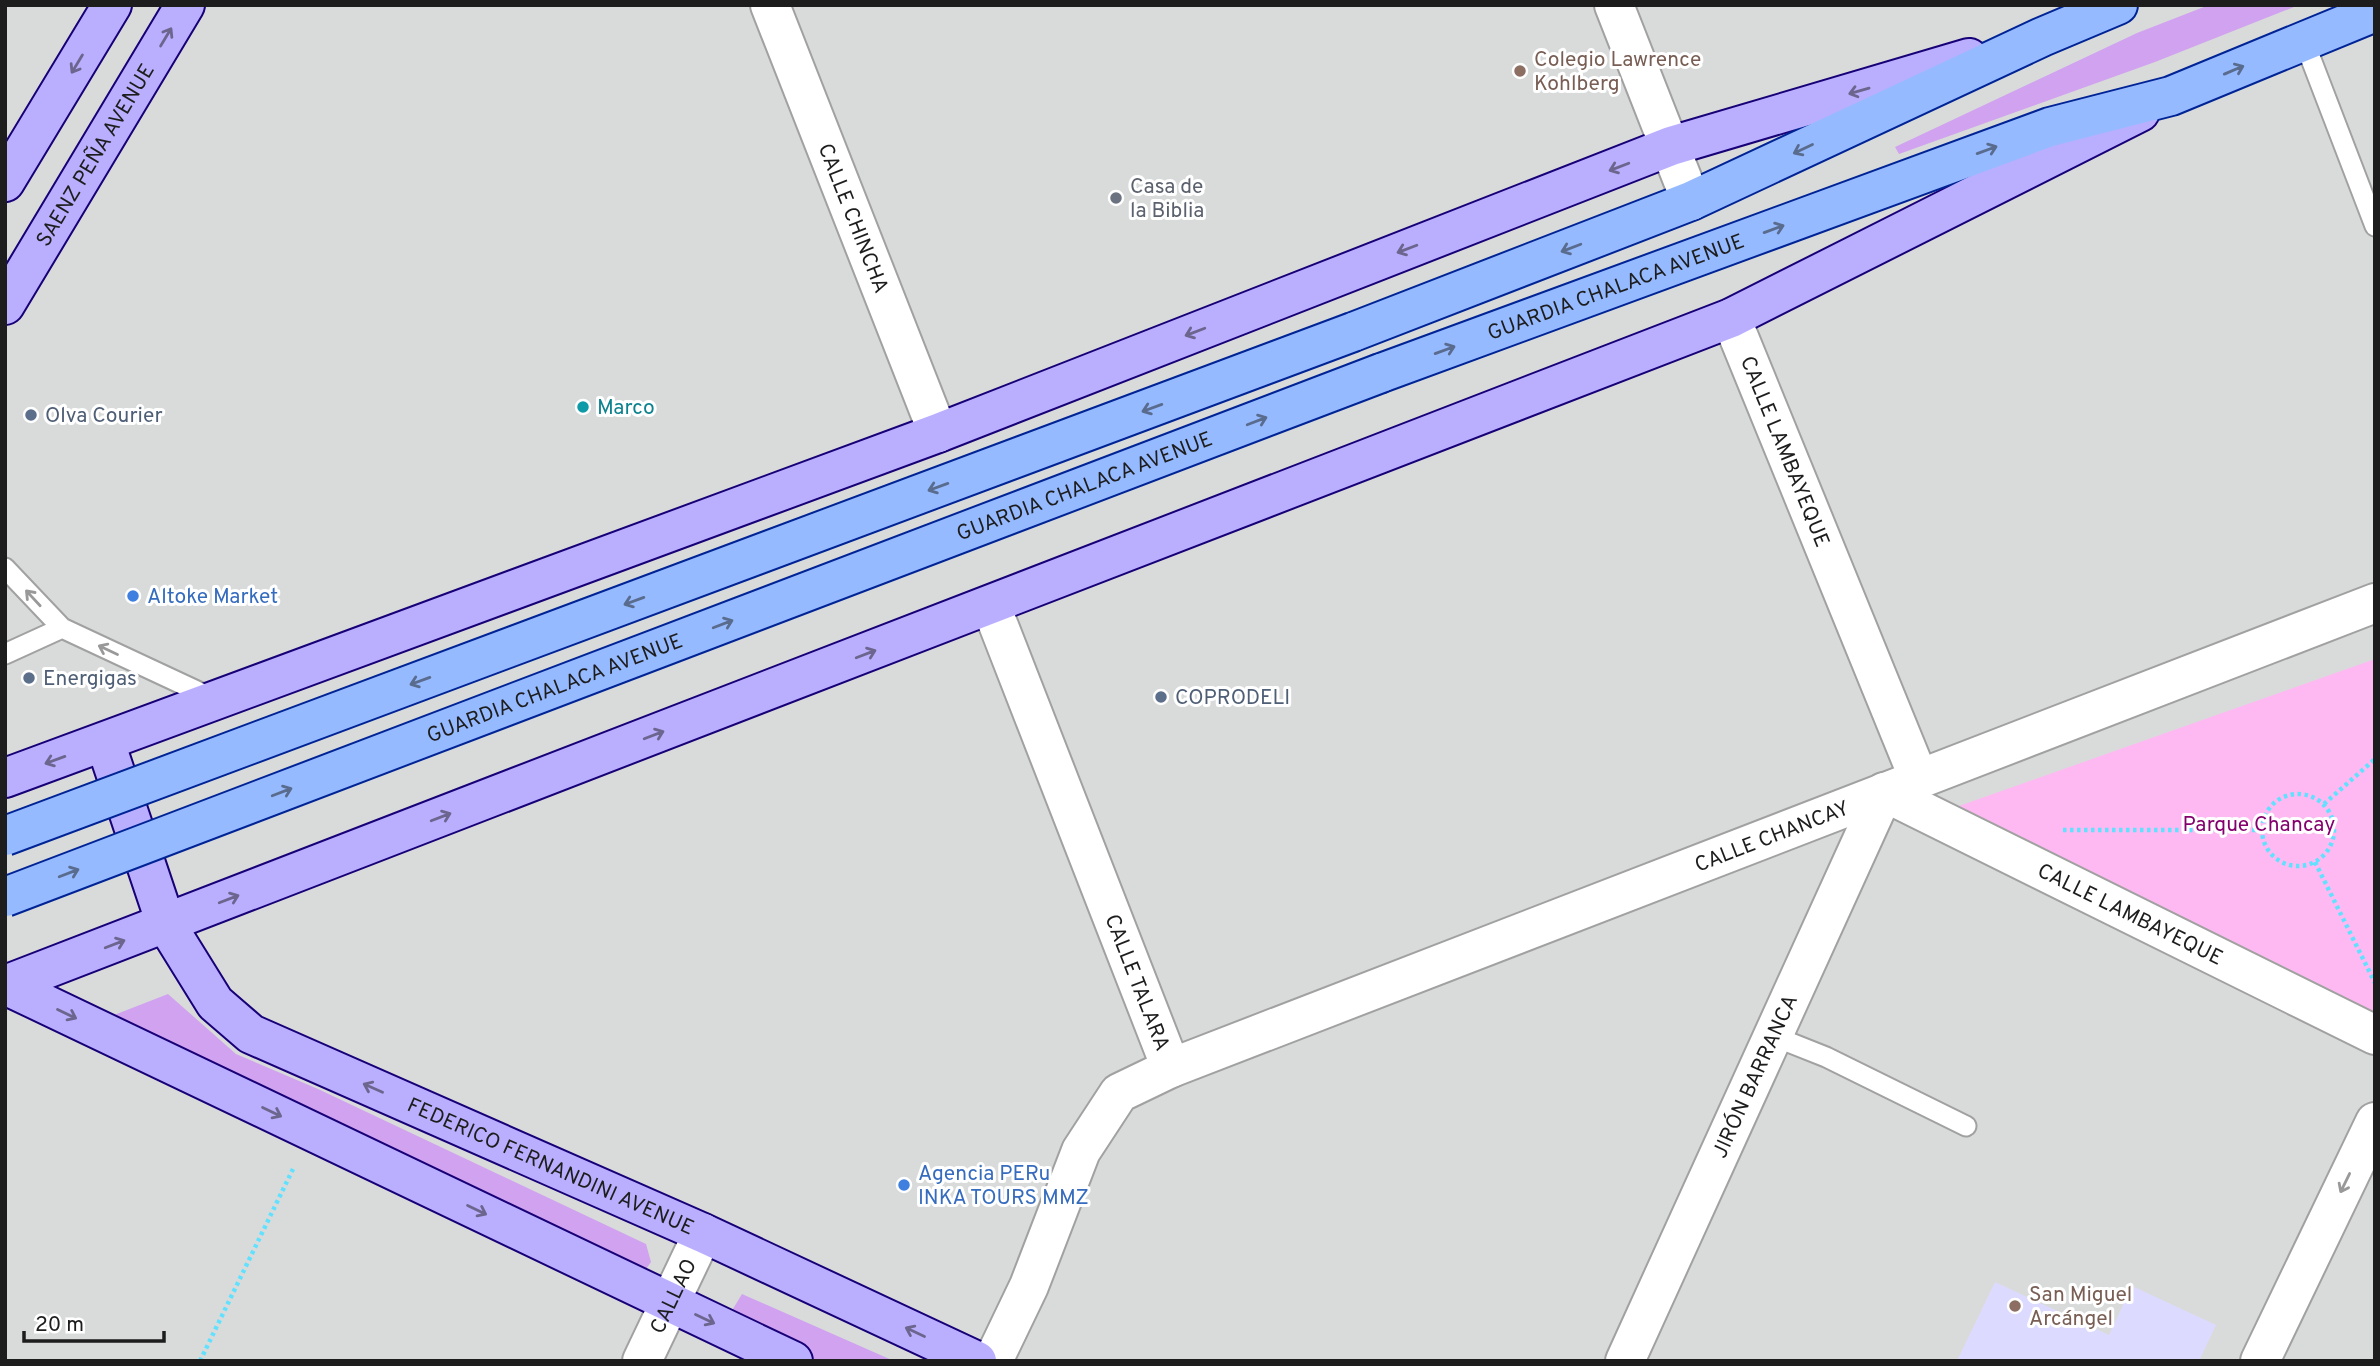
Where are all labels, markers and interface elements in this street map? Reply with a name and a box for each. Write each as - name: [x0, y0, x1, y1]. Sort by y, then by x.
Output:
- one-way arrow: [160, 27, 174, 47]
- place label: Colegio Lawrence Kohlberg: [1534, 47, 1701, 98]
- one-way arrow: [69, 53, 83, 73]
- street label: SAENZ PEÑA AVENUE: [31, 59, 162, 252]
- marker: Colegio Lawrence Kohlberg: [1512, 63, 1528, 79]
- one-way arrow: [2223, 63, 2244, 76]
- one-way arrow: [1848, 85, 1871, 98]
- street label: CALLE CHINCHA: [811, 140, 894, 298]
- one-way arrow: [1792, 143, 1814, 156]
- one-way arrow: [1976, 143, 1998, 156]
- one-way arrow: [1608, 161, 1630, 174]
- place label: Casa de la Biblia: [1130, 174, 1204, 225]
- marker: Casa de la Biblia: [1108, 190, 1124, 206]
- one-way arrow: [1762, 222, 1784, 234]
- street label: GUARDIA CHALACA AVENUE: [1484, 229, 1748, 348]
- one-way arrow: [1560, 243, 1582, 255]
- one-way arrow: [1396, 244, 1418, 257]
- one-way arrow: [1184, 327, 1206, 340]
- one-way arrow: [1434, 343, 1456, 355]
- street label: CALLE LAMBAYEQUE: [1733, 352, 1835, 551]
- place label: Marco: [597, 395, 655, 422]
- marker: Marco: [575, 399, 591, 415]
- one-way arrow: [1141, 402, 1163, 415]
- place label: Olva Courier: [45, 403, 163, 430]
- marker: Olva Courier: [23, 407, 39, 423]
- one-way arrow: [1245, 413, 1267, 426]
- street label: GUARDIA CHALACA AVENUE: [953, 426, 1217, 548]
- one-way arrow: [928, 482, 950, 495]
- place label: Altoke Market: [147, 584, 278, 611]
- marker: Altoke Market: [125, 588, 141, 604]
- one-way arrow: [25, 590, 42, 607]
- one-way arrow: [623, 596, 645, 609]
- one-way arrow: [712, 616, 734, 629]
- street label: GUARDIA CHALACA AVENUE: [423, 628, 687, 750]
- one-way arrow: [98, 643, 120, 656]
- one-way arrow: [855, 646, 876, 659]
- place label: Energigas: [43, 666, 137, 693]
- marker: Energigas: [21, 670, 37, 686]
- one-way arrow: [410, 676, 432, 688]
- place label: COPRODELI: [1175, 685, 1290, 712]
- marker: COPRODELI: [1153, 689, 1169, 705]
- one-way arrow: [642, 728, 664, 741]
- one-way arrow: [44, 755, 66, 767]
- one-way arrow: [270, 784, 292, 797]
- street label: CALLE CHANCAY: [1691, 795, 1853, 879]
- one-way arrow: [430, 810, 452, 823]
- park label: Parque Chancay: [2183, 812, 2335, 839]
- street label: CALLE LAMBAYEQUE: [2032, 858, 2227, 973]
- one-way arrow: [58, 865, 79, 878]
- one-way arrow: [218, 892, 240, 904]
- street label: CALLE TALARA: [1097, 911, 1175, 1055]
- one-way arrow: [104, 936, 125, 949]
- street label: JIRÓN BARRANCA: [1707, 991, 1805, 1163]
- one-way arrow: [56, 1008, 77, 1022]
- one-way arrow: [362, 1081, 384, 1094]
- street label: FEDERICO FERNANDINI AVENUE: [403, 1092, 698, 1242]
- one-way arrow: [261, 1106, 282, 1120]
- place label: Agencia PERu INKA TOURS MMZ: [918, 1161, 1089, 1212]
- one-way arrow: [2338, 1172, 2351, 1194]
- marker: Agencia PERu INKA TOURS MMZ: [896, 1177, 912, 1193]
- one-way arrow: [467, 1205, 488, 1218]
- street label: CALLAO: [645, 1255, 704, 1339]
- place label: San Miguel Arcángel: [2029, 1282, 2132, 1333]
- marker: San Miguel Arcángel: [2007, 1298, 2023, 1314]
- scale bar: [24, 1300, 164, 1344]
- text: 20 m: [35, 1312, 84, 1339]
- one-way arrow: [694, 1313, 715, 1326]
- one-way arrow: [905, 1325, 926, 1338]

